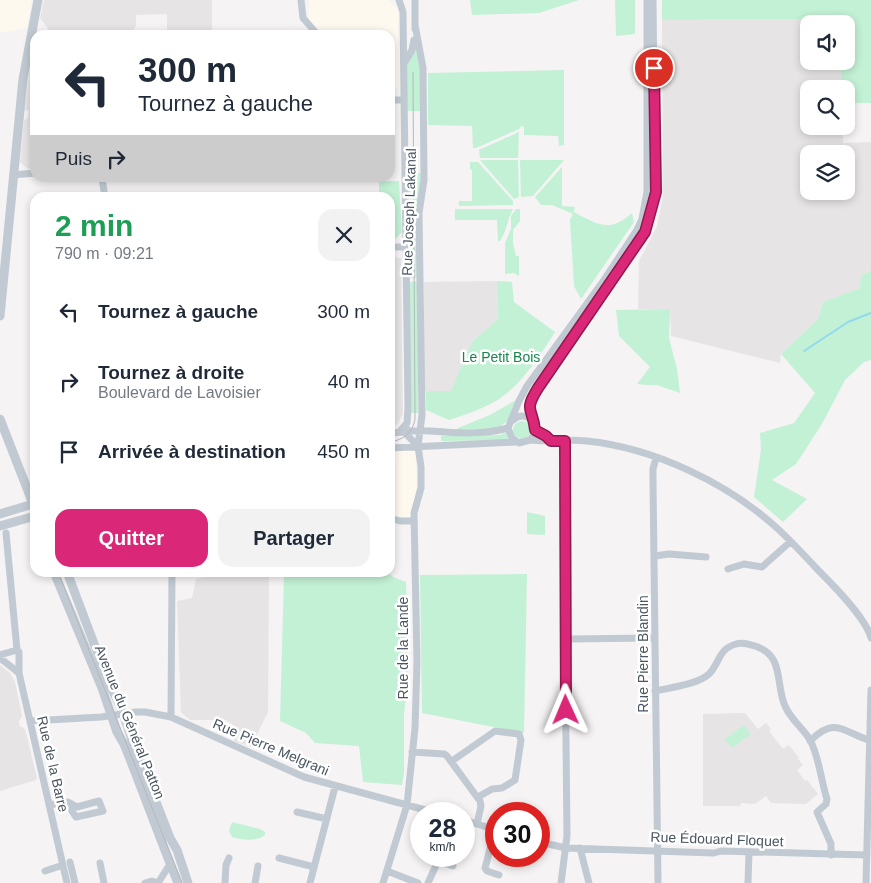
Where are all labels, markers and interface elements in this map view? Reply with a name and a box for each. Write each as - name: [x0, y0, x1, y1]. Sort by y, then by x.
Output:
- map controls: [800, 15, 855, 200]
- button: sound: [800, 15, 855, 70]
- pin: [633, 47, 675, 89]
- icon: left: [55, 50, 120, 115]
- text: 300 m: [138, 50, 237, 89]
- icon: arrive: [640, 54, 668, 82]
- button: search: [800, 80, 855, 135]
- text: Tournez à gauche: [138, 91, 313, 116]
- icon: right: [102, 145, 130, 173]
- button: layers: [800, 145, 855, 200]
- text: Puis: [55, 148, 92, 169]
- street label: Rue Joseph Lakanal: [399, 148, 419, 276]
- text: 2 min: [55, 209, 133, 242]
- button: close: [318, 209, 370, 261]
- text: 790 m · 09:21: [55, 245, 154, 262]
- icon: left: [55, 298, 83, 326]
- text: Tournez à gauche: [98, 301, 258, 322]
- text: 300 m: [317, 301, 370, 322]
- park label: Le Petit Bois: [462, 349, 540, 365]
- text: Tournez à droite: [98, 362, 244, 383]
- icon: right: [55, 368, 83, 396]
- text: 40 m: [328, 371, 370, 392]
- text: Boulevard de Lavoisier: [98, 384, 261, 401]
- icon: arrive: [55, 438, 83, 466]
- text: Arrivée à destination: [98, 441, 286, 462]
- text: 450 m: [317, 441, 370, 462]
- button: Quitter: [55, 509, 208, 567]
- button: Partager: [218, 509, 370, 567]
- street label: Rue Pierre Blandin: [635, 595, 651, 713]
- street label: Rue de la Lande: [395, 596, 411, 699]
- street label: Avenue du Général Patton: [92, 643, 168, 801]
- position arrow: [539, 683, 591, 735]
- street label: Rue de la Barre: [34, 714, 72, 814]
- street label: Rue Pierre Melgrani: [211, 715, 331, 779]
- speed limit sign: 30: [485, 802, 550, 867]
- text: 28: [429, 814, 456, 842]
- street label: Rue Édouard Floquet: [650, 829, 784, 849]
- text: km/h: [429, 840, 456, 854]

